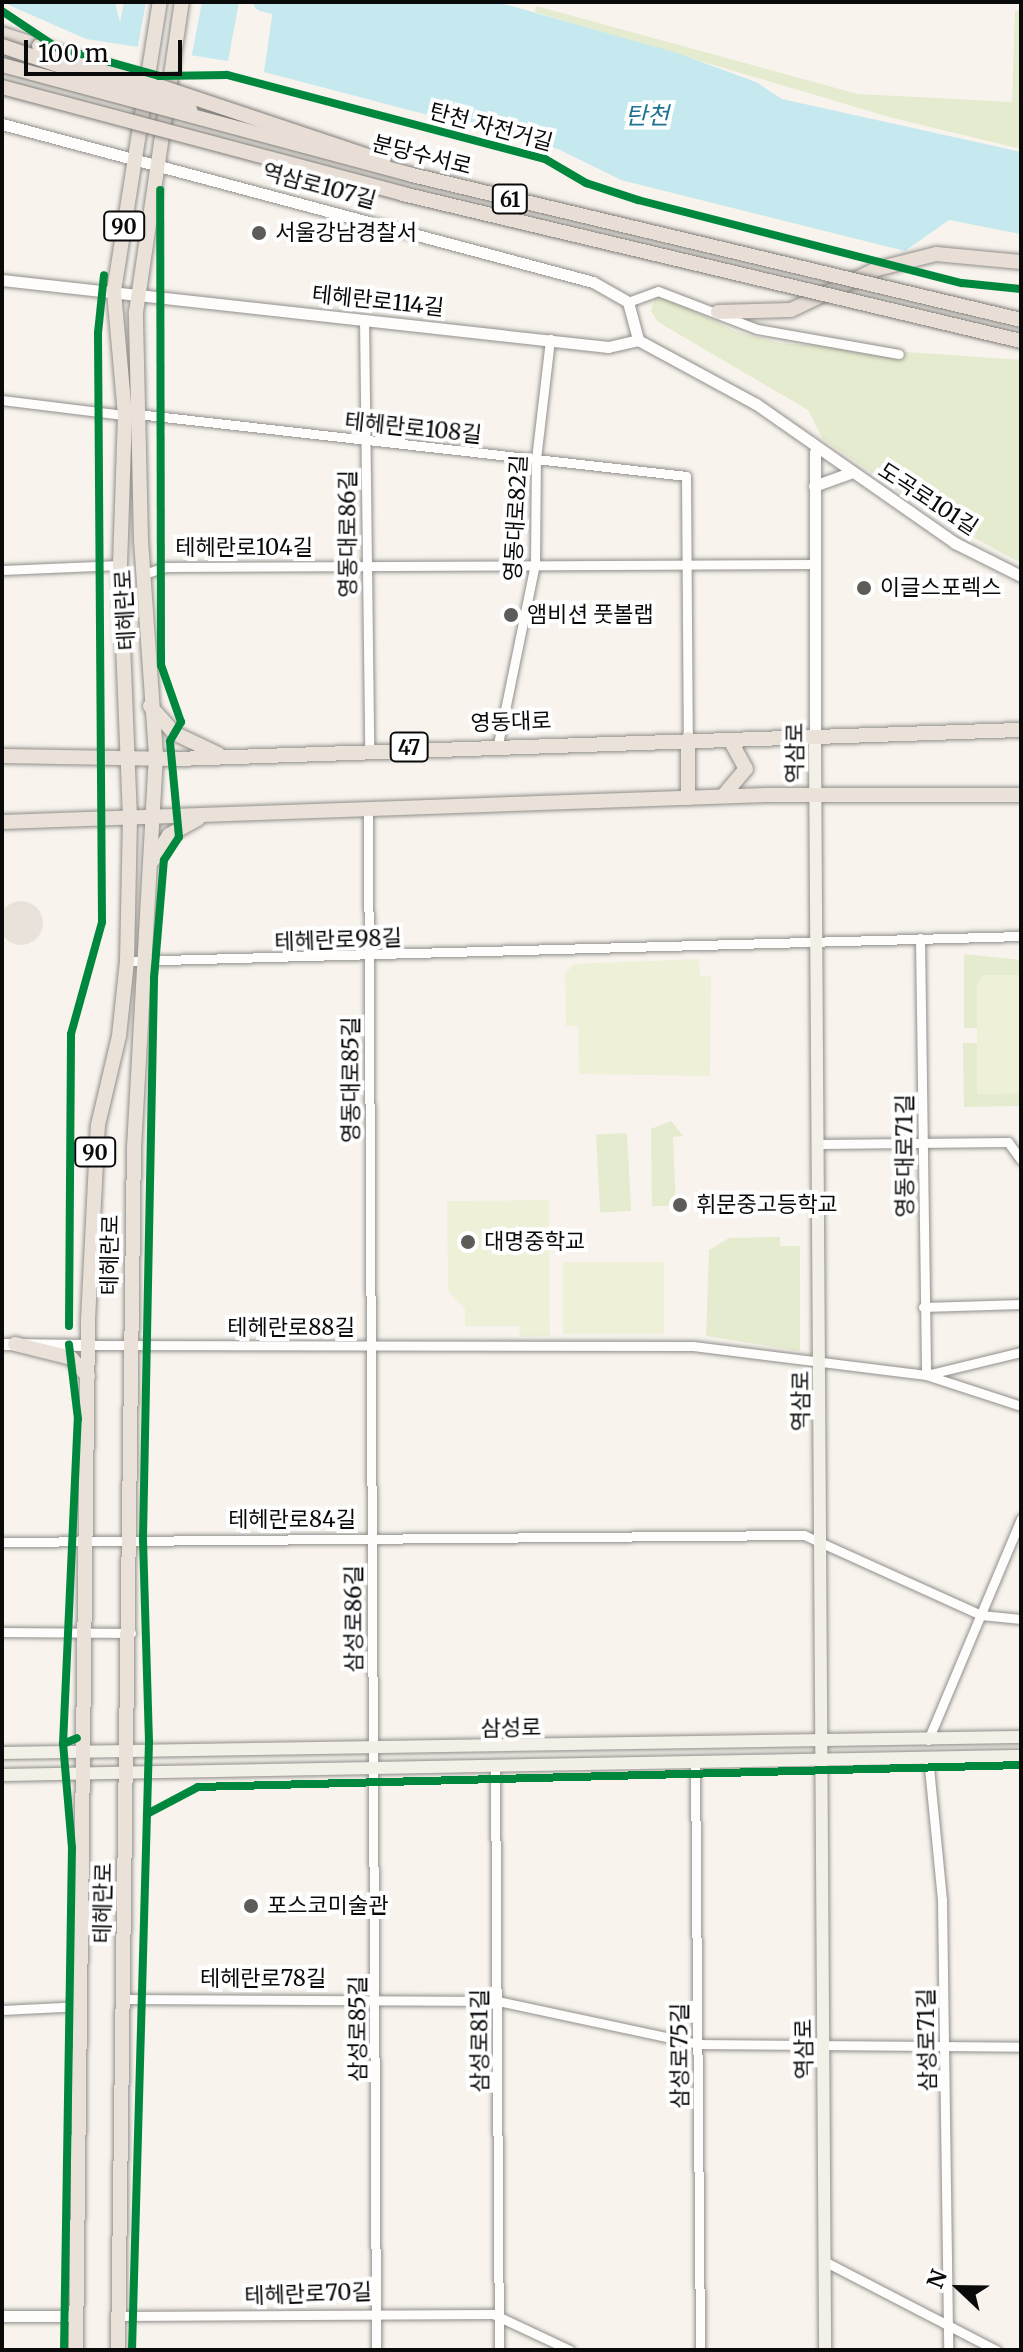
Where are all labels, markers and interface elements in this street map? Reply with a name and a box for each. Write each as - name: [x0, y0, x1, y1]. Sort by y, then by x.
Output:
- scale bar: [28, 24, 186, 74]
- text: 100 m: [38, 38, 108, 69]
- street label: 탄천 자전거길: [426, 98, 556, 156]
- water label: 탄천: [625, 102, 669, 130]
- street label: 분당수서로: [370, 130, 474, 180]
- street label: 역삼로107길: [259, 158, 379, 214]
- road number: 61: [490, 183, 530, 215]
- road number: 90: [102, 210, 146, 242]
- place label: 서울강남경찰서: [275, 220, 417, 246]
- marker: 서울강남경찰서: [250, 224, 268, 242]
- street label: 테헤란로114길: [311, 281, 445, 321]
- street label: 테헤란로108길: [343, 408, 483, 448]
- street label: 영동대로82길: [499, 454, 533, 582]
- street label: 도곡로101길: [873, 457, 983, 541]
- street label: 영동대로86길: [335, 470, 361, 598]
- street label: 테헤란로104길: [175, 535, 313, 561]
- street label: 테헤란로: [110, 569, 140, 651]
- place label: 이글스포렉스: [880, 575, 1001, 601]
- marker: 이글스포렉스: [855, 579, 873, 597]
- place label: 앰비션 풋볼랩: [527, 602, 654, 628]
- marker: 앰비션 풋볼랩: [502, 606, 520, 624]
- street label: 영동대로: [470, 707, 552, 737]
- street label: 역삼로: [782, 723, 808, 783]
- road number: 47: [389, 731, 429, 763]
- street label: 테헤란로98길: [274, 925, 402, 955]
- street label: 영동대로85길: [338, 1017, 364, 1143]
- street label: 영동대로71길: [892, 1094, 918, 1218]
- road number: 90: [73, 1136, 117, 1168]
- place label: 휘문중고등학교: [696, 1192, 838, 1218]
- marker: 휘문중고등학교: [671, 1196, 689, 1214]
- street label: 테헤란로: [96, 1214, 124, 1296]
- place label: 대명중학교: [484, 1229, 585, 1255]
- marker: 대명중학교: [459, 1233, 477, 1251]
- street label: 테헤란로88길: [227, 1315, 355, 1341]
- street label: 역삼로: [788, 1371, 814, 1431]
- street label: 테헤란로84길: [228, 1507, 356, 1533]
- street label: 삼성로86길: [341, 1565, 367, 1673]
- street label: 삼성로: [480, 1714, 542, 1742]
- street label: 테헤란로: [89, 1862, 117, 1944]
- place label: 포스코미술관: [267, 1893, 388, 1919]
- marker: 포스코미술관: [242, 1897, 260, 1915]
- street label: 테헤란로78길: [200, 1966, 326, 1992]
- street label: 삼성로85길: [345, 1976, 371, 2082]
- street label: 삼성로71길: [913, 1988, 941, 2092]
- street label: 삼성로81길: [467, 1989, 493, 2093]
- street label: 삼성로75길: [667, 2003, 693, 2109]
- street label: 역삼로: [790, 2018, 818, 2080]
- north arrow: [919, 2248, 999, 2328]
- text: N: [921, 2266, 953, 2292]
- street label: 테헤란로70길: [244, 2279, 372, 2309]

